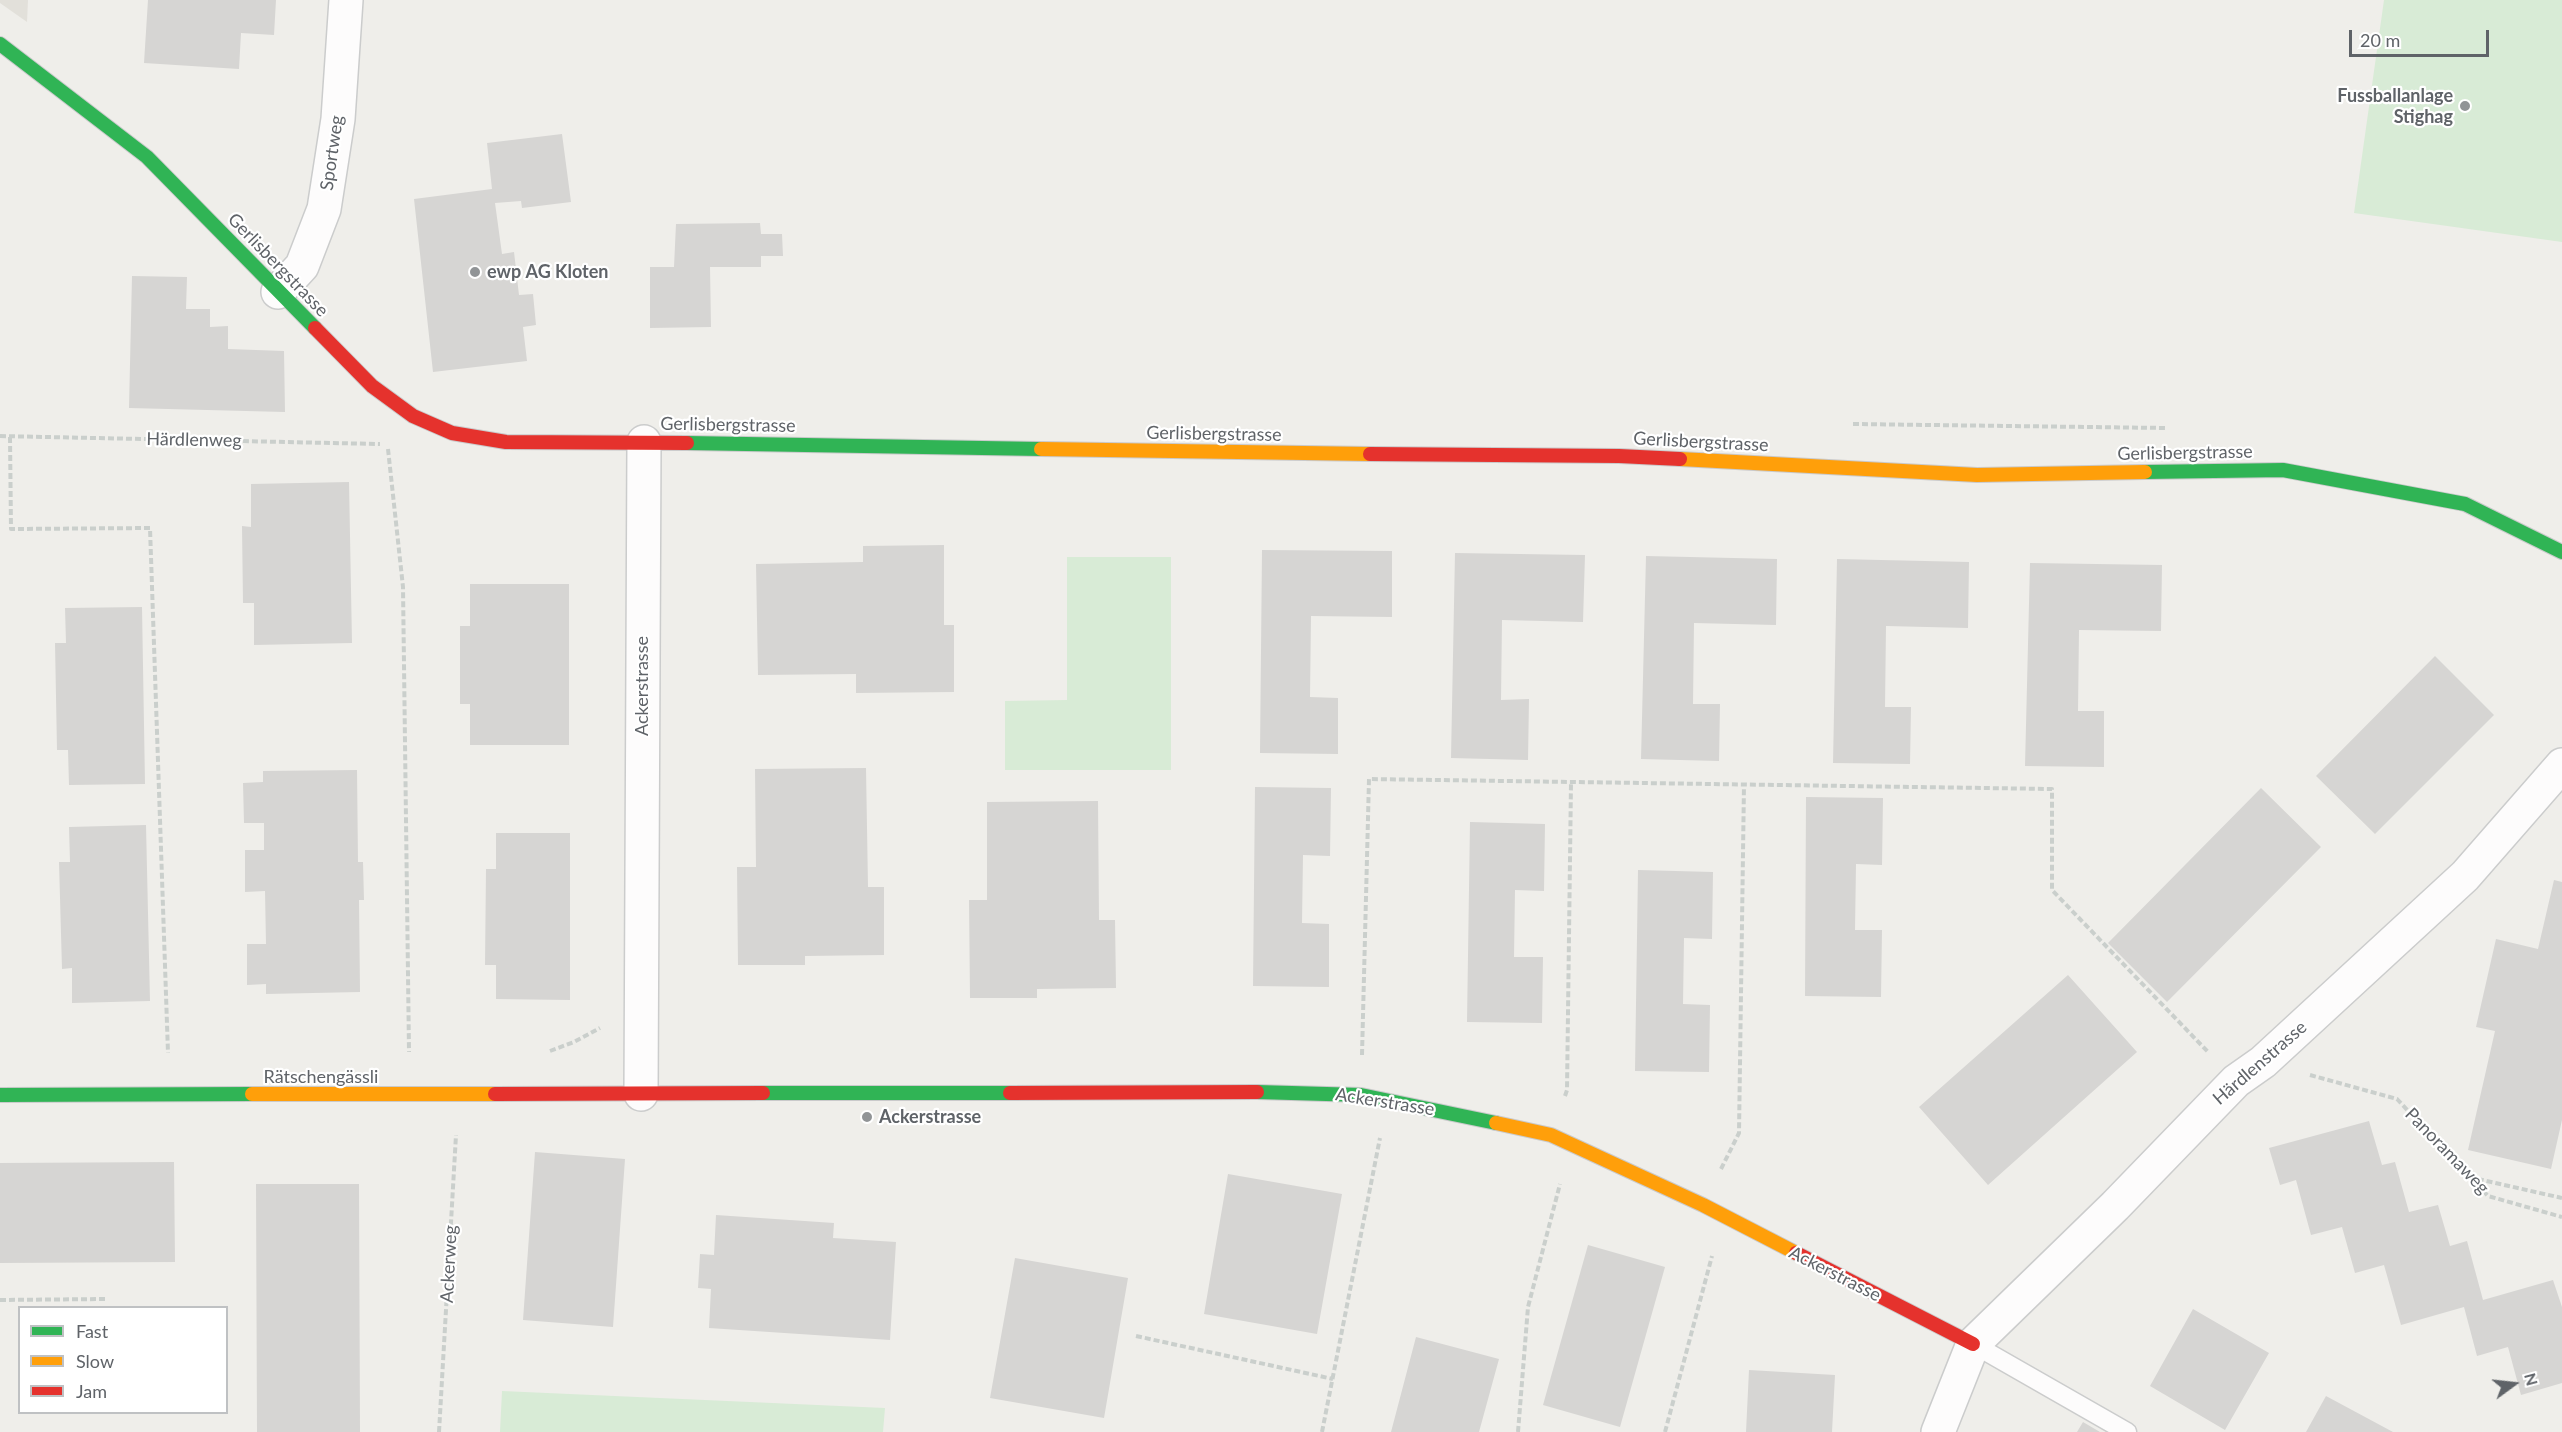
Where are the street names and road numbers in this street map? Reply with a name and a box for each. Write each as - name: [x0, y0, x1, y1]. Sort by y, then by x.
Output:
- street label: Sportweg: [316, 114, 348, 192]
- street label: Gerlisbergstrasse: [223, 209, 333, 321]
- street label: Gerlisbergstrasse: [660, 413, 796, 437]
- street label: Gerlisbergstrasse: [1146, 422, 1282, 446]
- street label: Härdlenweg: [146, 428, 242, 452]
- street label: Gerlisbergstrasse: [1633, 428, 1769, 456]
- street label: Gerlisbergstrasse: [2117, 441, 2253, 465]
- street label: Ackerstrasse: [631, 636, 653, 736]
- street label: Härdlenstrasse: [2209, 1016, 2311, 1110]
- street label: Rätschengässli: [264, 1066, 378, 1088]
- street label: Ackerstrasse: [1334, 1084, 1436, 1120]
- street label: Panoramaweg: [2400, 1103, 2494, 1199]
- street label: Ackerweg: [436, 1224, 462, 1304]
- street label: Ackerstrasse: [1786, 1242, 1884, 1306]

